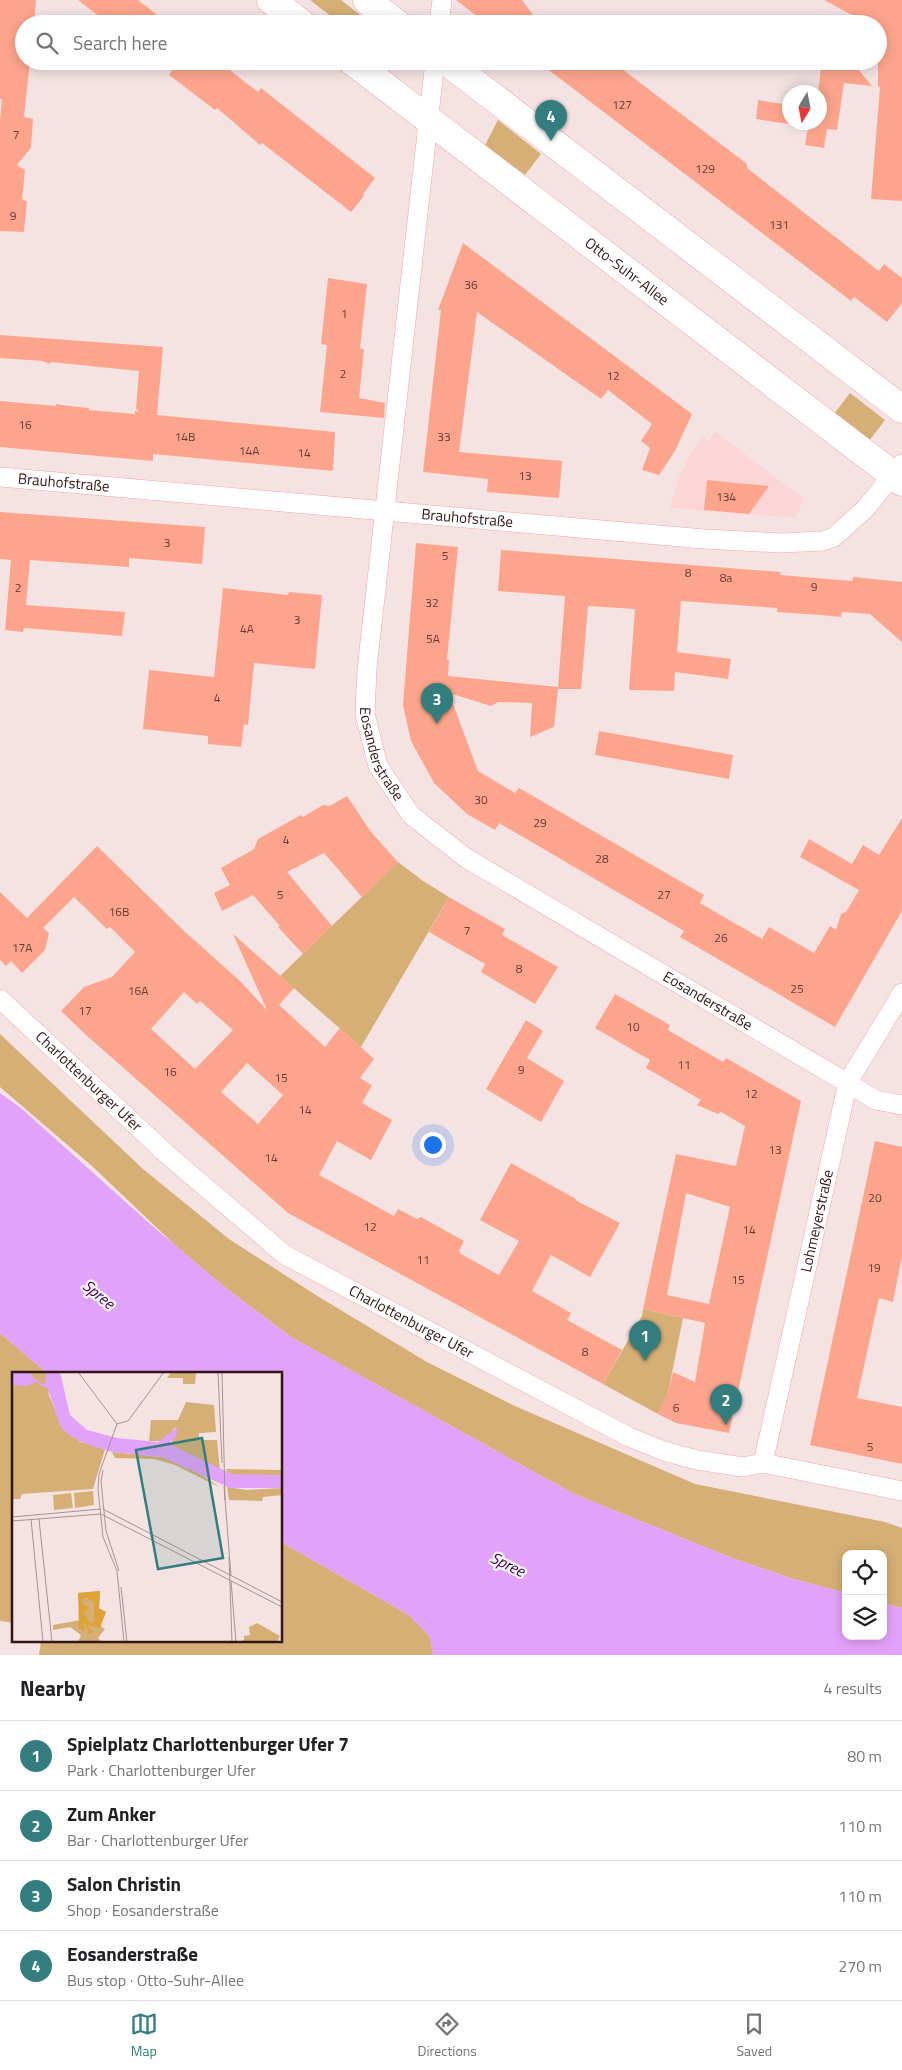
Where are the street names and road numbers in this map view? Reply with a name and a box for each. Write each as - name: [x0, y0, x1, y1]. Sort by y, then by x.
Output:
- street label: Otto-Suhr-Allee: [580, 231, 674, 311]
- street label: Brauhofstraße: [17, 467, 111, 498]
- street label: Brauhofstraße: [420, 502, 514, 533]
- street label: Eosanderstraße: [354, 706, 410, 805]
- street label: Eosanderstraße: [659, 965, 757, 1036]
- street label: Charlottenburger Ufer: [30, 1025, 148, 1137]
- street label: Lohmeyerstraße: [794, 1167, 839, 1274]
- street label: Charlottenburger Ufer: [345, 1279, 478, 1364]

